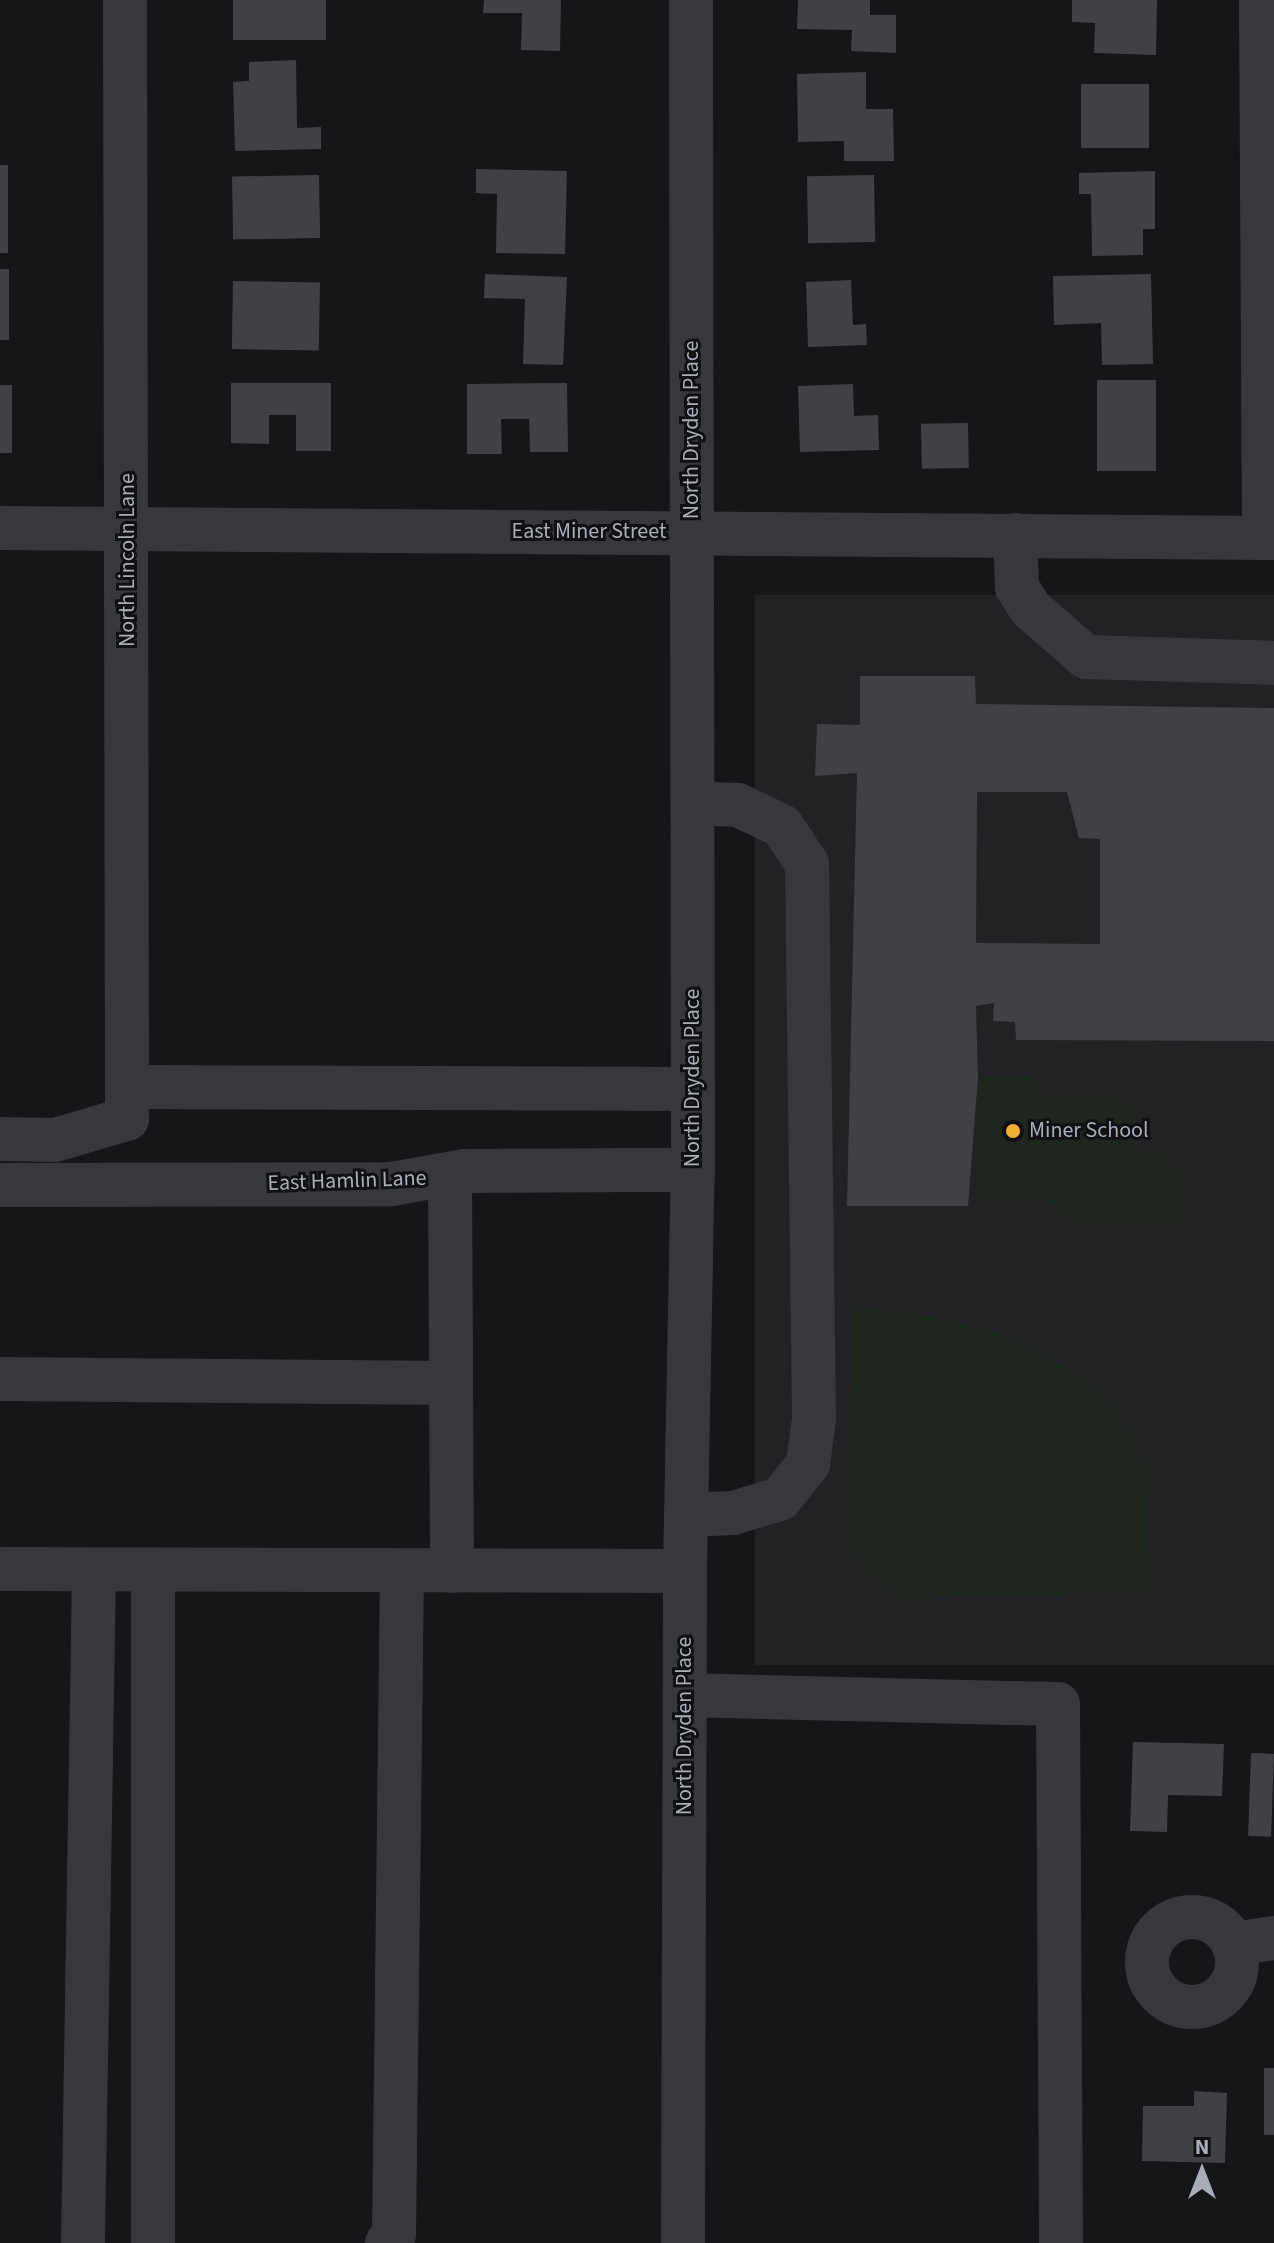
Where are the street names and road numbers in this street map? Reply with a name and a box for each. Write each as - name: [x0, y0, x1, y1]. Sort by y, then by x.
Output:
- street label: North Dryden Place: [679, 341, 705, 519]
- street label: North Lincoln Lane: [115, 473, 141, 647]
- street label: East Miner Street: [512, 519, 666, 545]
- street label: North Dryden Place: [680, 989, 706, 1167]
- street label: East Hamlin Lane: [267, 1165, 427, 1197]
- street label: North Dryden Place: [672, 1637, 698, 1815]

